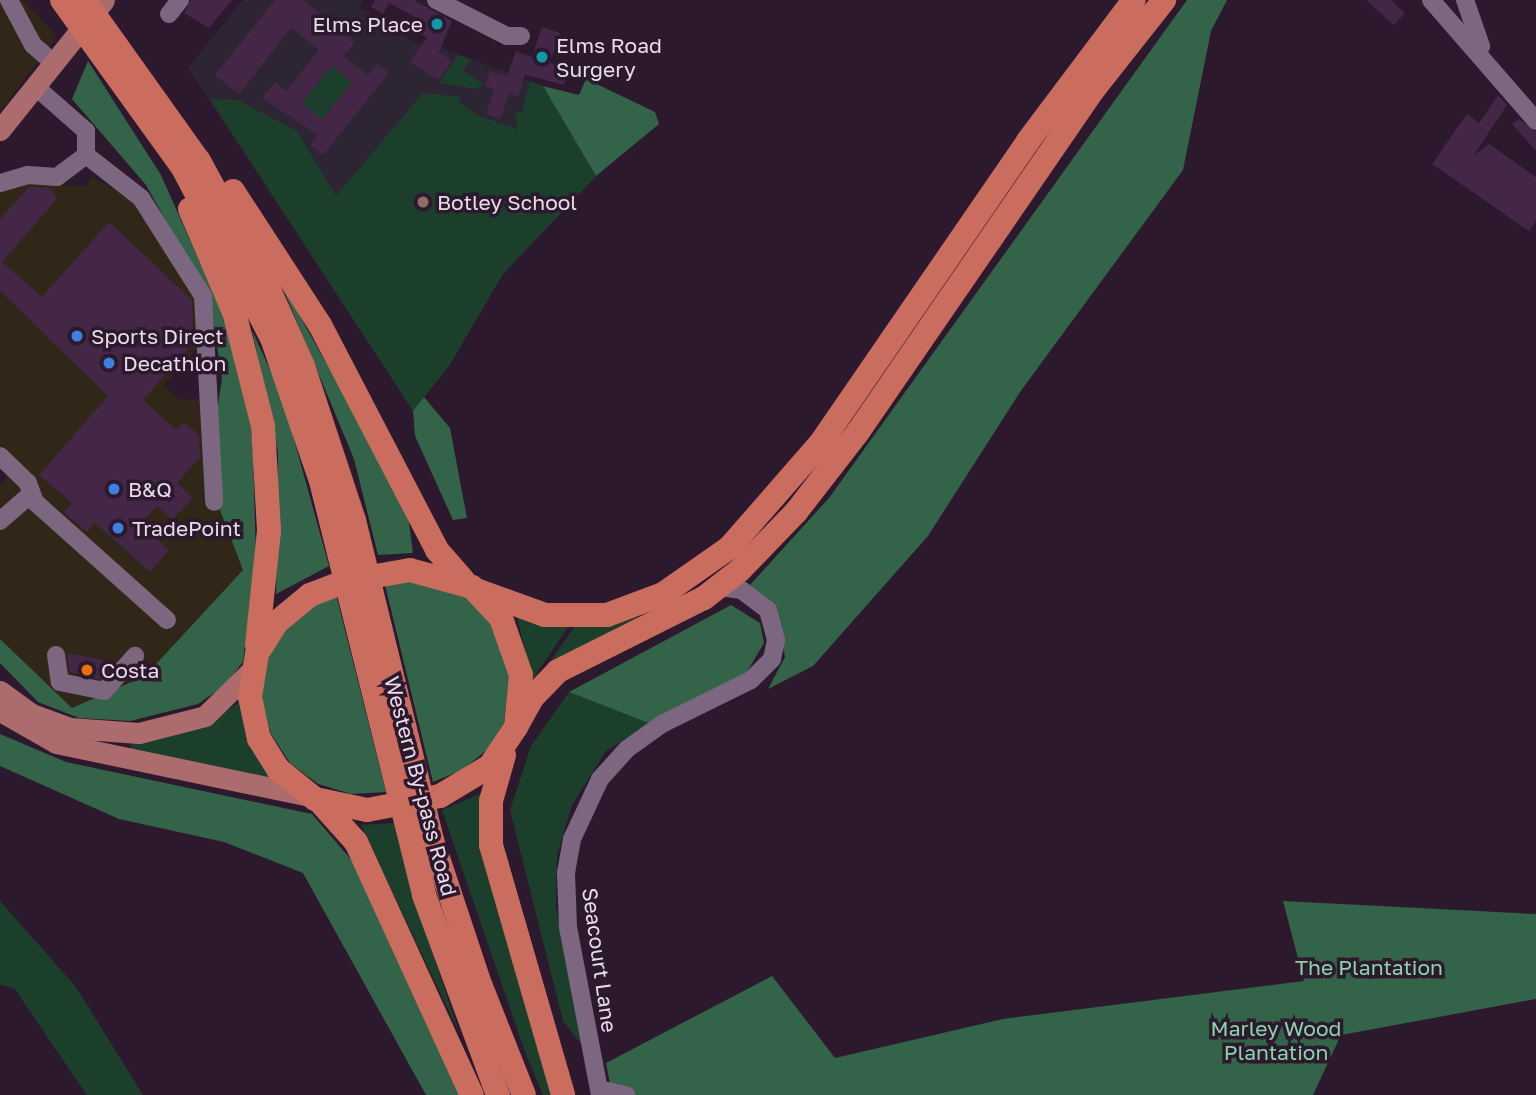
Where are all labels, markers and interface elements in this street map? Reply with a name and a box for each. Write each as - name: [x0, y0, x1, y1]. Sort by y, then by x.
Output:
- place label: Elms Place: [313, 11, 423, 37]
- marker: Elms Place: [429, 16, 445, 32]
- place label: Elms Road Surgery: [556, 32, 662, 82]
- marker: Elms Road Surgery: [534, 49, 550, 65]
- place label: Botley School: [437, 189, 577, 215]
- marker: Botley School: [415, 194, 431, 210]
- place label: Sports Direct: [91, 323, 224, 349]
- marker: Sports Direct: [69, 328, 85, 344]
- place label: Decathlon: [123, 350, 226, 376]
- marker: Decathlon: [101, 355, 117, 371]
- place label: B&Q: [128, 476, 172, 502]
- marker: B&Q: [106, 481, 122, 497]
- place label: TradePoint: [132, 515, 241, 541]
- marker: TradePoint: [110, 520, 126, 536]
- place label: Costa: [101, 657, 159, 683]
- marker: Costa: [79, 662, 95, 678]
- street label: Western By-pass Road: [380, 673, 462, 899]
- street label: Seacourt Lane: [577, 886, 623, 1034]
- park label: The Plantation: [1295, 954, 1443, 980]
- park label: Marley Wood Plantation: [1211, 1015, 1341, 1065]

